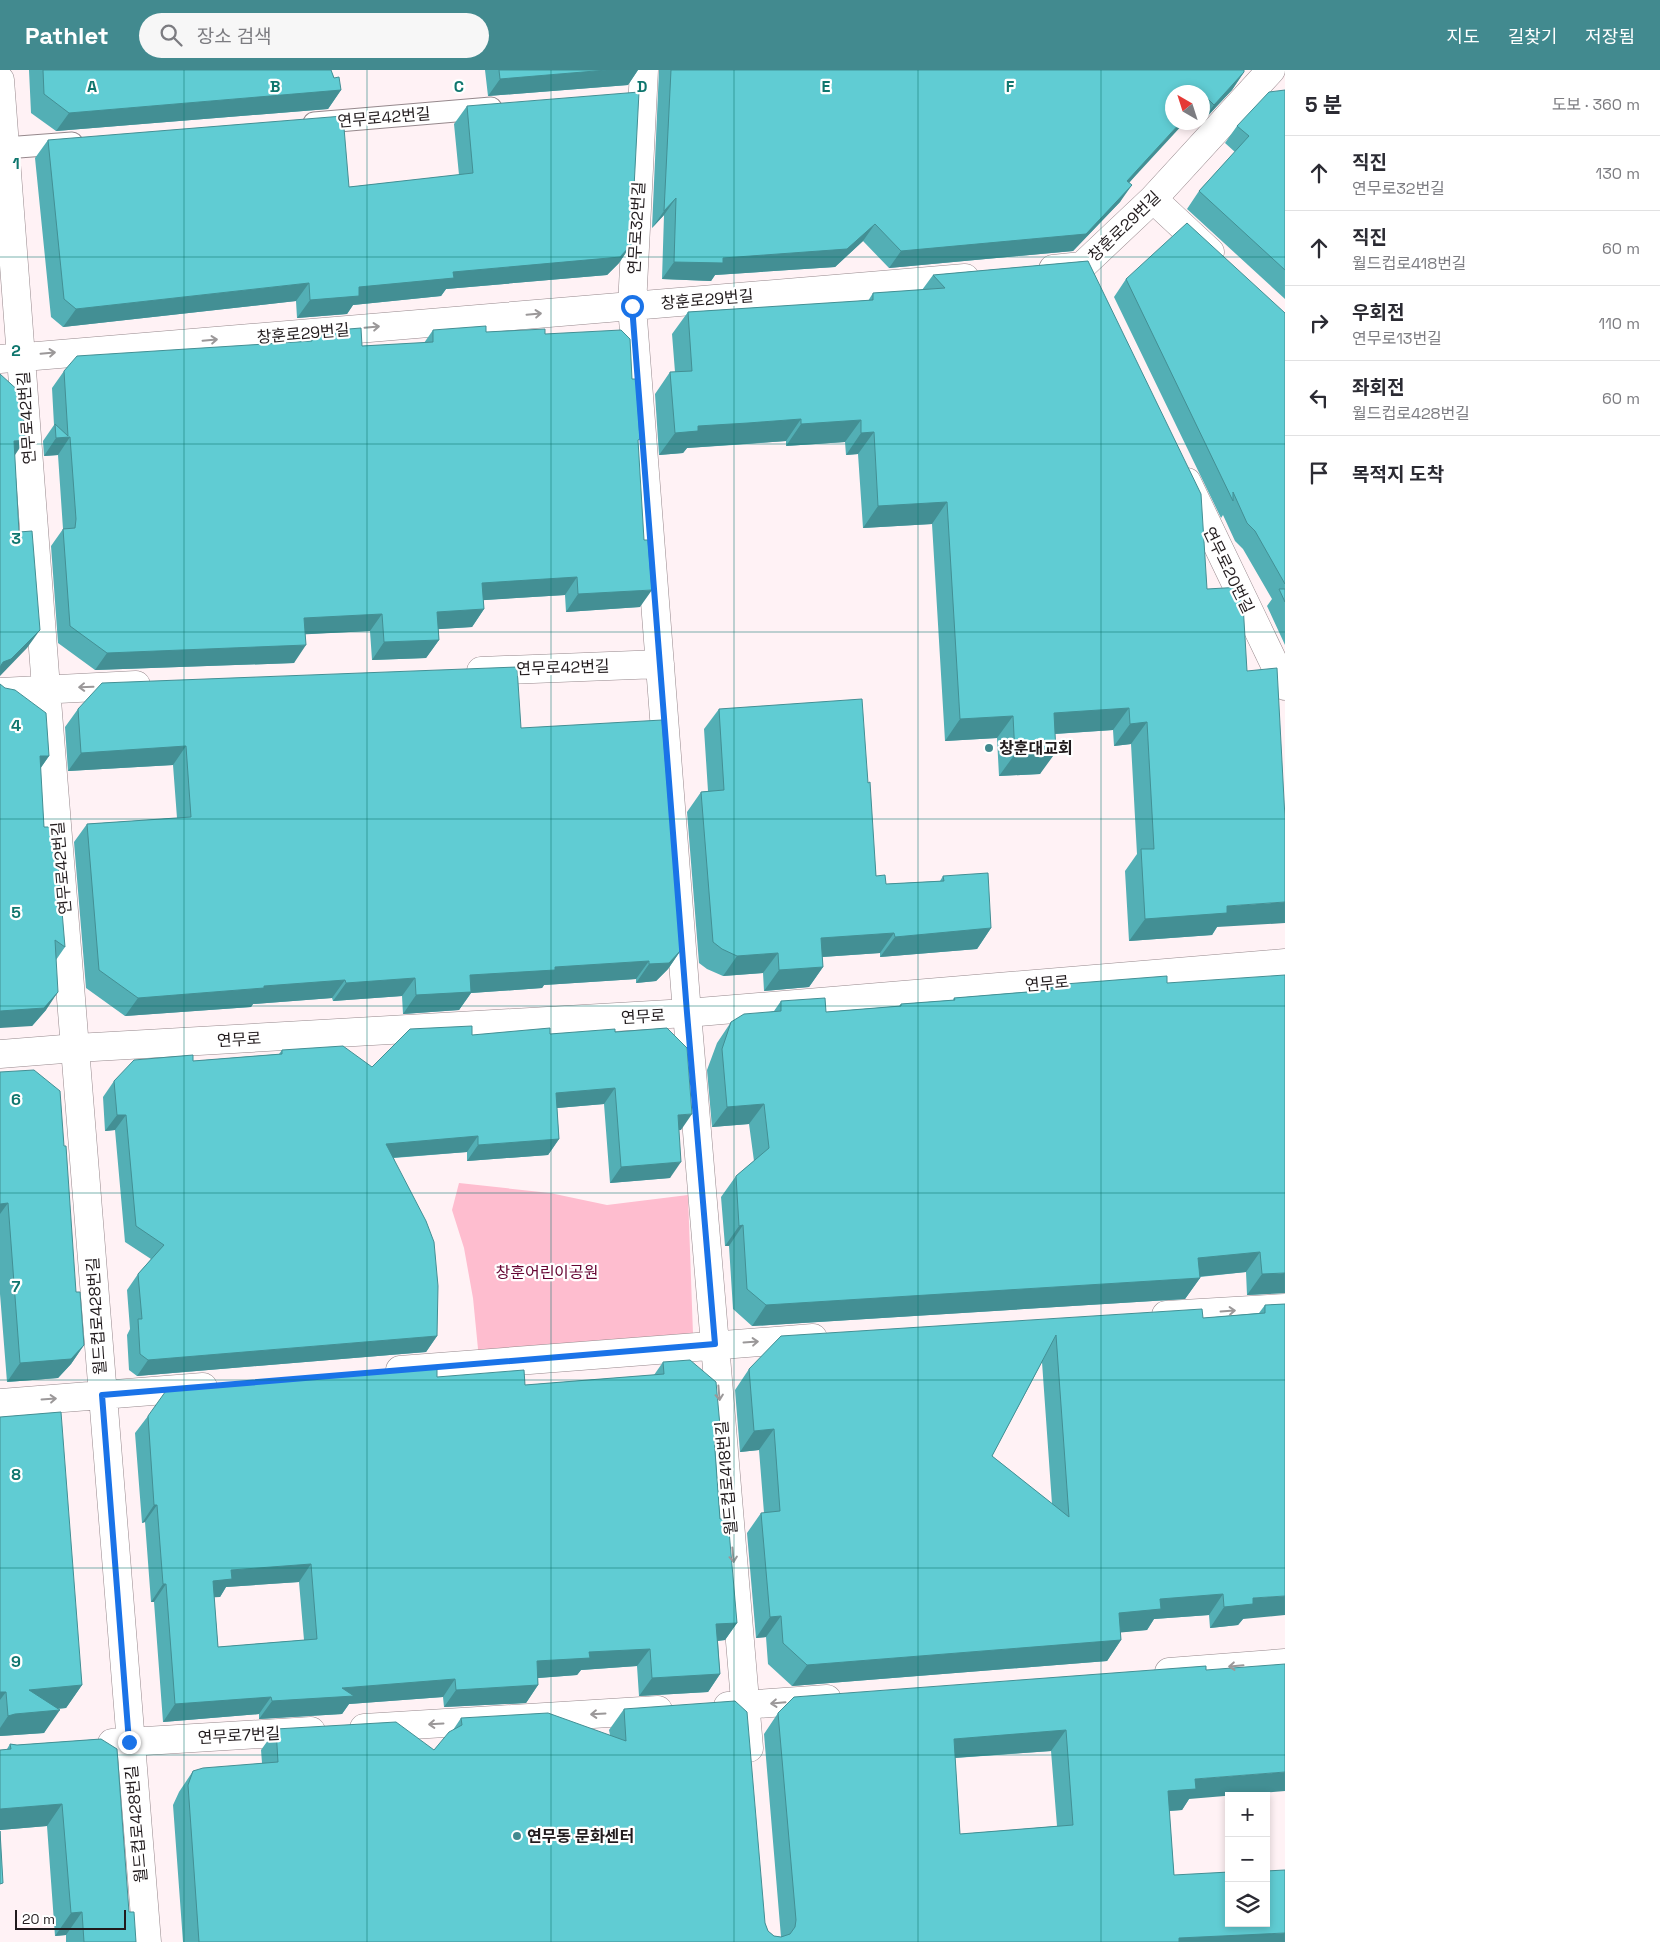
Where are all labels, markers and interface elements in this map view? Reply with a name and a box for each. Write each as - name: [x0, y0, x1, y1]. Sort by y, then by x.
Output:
- search box: [139, 13, 489, 58]
- text: Pathlet: [25, 20, 109, 51]
- icon: search: [157, 21, 185, 49]
- text: 장소 검색: [197, 24, 272, 49]
- text: 지도: [1447, 25, 1480, 48]
- text: 길찾기: [1508, 25, 1557, 48]
- text: 저장됨: [1585, 25, 1635, 48]
- text: A: [87, 76, 97, 97]
- text: B: [270, 76, 280, 97]
- text: C: [454, 76, 464, 97]
- text: D: [637, 76, 647, 97]
- text: E: [822, 76, 831, 97]
- text: F: [1006, 76, 1015, 97]
- north arrow: [1165, 85, 1210, 130]
- text: 5 분: [1305, 91, 1342, 118]
- text: 도보 · 360 m: [1552, 94, 1640, 115]
- street label: 연무로42번길: [337, 103, 431, 132]
- text: 직진: [1352, 150, 1387, 175]
- text: 1: [12, 153, 20, 174]
- icon: ahead: [1305, 159, 1333, 187]
- text: 130 m: [1596, 163, 1640, 184]
- text: 연무로32번길: [1352, 178, 1445, 199]
- street label: 연무로32번길: [624, 181, 649, 275]
- street label: 창훈로29번길: [1084, 187, 1165, 266]
- text: 직진: [1352, 225, 1387, 250]
- icon: ahead: [1305, 234, 1333, 262]
- text: 60 m: [1602, 238, 1640, 259]
- text: 월드컵로418번길: [1352, 253, 1467, 274]
- street label: 창훈로29번길: [660, 285, 754, 314]
- route start: [621, 295, 644, 318]
- text: 우회전: [1352, 300, 1404, 325]
- one-way arrow: [526, 309, 542, 318]
- icon: right: [1305, 309, 1333, 337]
- text: 110 m: [1598, 313, 1640, 334]
- street label: 창훈로29번길: [256, 319, 350, 348]
- one-way arrow: [364, 322, 380, 332]
- text: 연무로13번길: [1352, 328, 1442, 349]
- one-way arrow: [202, 335, 218, 345]
- text: 2: [11, 340, 21, 361]
- one-way arrow: [40, 349, 56, 358]
- street label: 연무로42번길: [13, 371, 40, 465]
- text: 좌회전: [1352, 375, 1404, 400]
- icon: left: [1305, 384, 1333, 412]
- text: 60 m: [1602, 388, 1640, 409]
- text: 월드컵로428번길: [1352, 403, 1470, 424]
- icon: arrive: [1305, 459, 1333, 487]
- text: 목적지 도착: [1352, 462, 1444, 487]
- street label: 연무로20번길: [1199, 524, 1258, 617]
- text: 3: [11, 528, 21, 549]
- street label: 연무로42번길: [516, 655, 610, 680]
- one-way arrow: [78, 682, 94, 691]
- text: 4: [11, 715, 21, 736]
- place label: 창훈대교회: [999, 738, 1073, 759]
- marker: 창훈대교회: [983, 742, 995, 754]
- street label: 연무로42번길: [47, 821, 76, 915]
- text: 5: [11, 902, 21, 923]
- street label: 연무로: [1024, 971, 1070, 996]
- street label: 연무로: [620, 1005, 666, 1028]
- street label: 연무로: [216, 1028, 262, 1051]
- text: 6: [11, 1089, 21, 1110]
- street label: 월드컵로428번길: [82, 1256, 111, 1376]
- park label: 창훈어린이공원: [495, 1262, 599, 1283]
- text: 7: [12, 1276, 21, 1297]
- one-way arrow: [1220, 1307, 1236, 1316]
- one-way arrow: [743, 1337, 759, 1347]
- one-way arrow: [714, 1385, 724, 1401]
- one-way arrow: [40, 1395, 56, 1404]
- street label: 월드컵로418번길: [711, 1420, 742, 1536]
- text: 8: [11, 1464, 21, 1485]
- one-way arrow: [728, 1547, 738, 1563]
- text: 9: [11, 1651, 21, 1672]
- one-way arrow: [1229, 1662, 1245, 1671]
- one-way arrow: [770, 1698, 786, 1707]
- one-way arrow: [590, 1710, 606, 1719]
- one-way arrow: [428, 1719, 444, 1728]
- street label: 연무로7번길: [197, 1723, 281, 1748]
- route end: [118, 1731, 141, 1754]
- street label: 월드컵로428번길: [121, 1764, 152, 1884]
- map controls: [1225, 1792, 1270, 1927]
- button: +: [1225, 1792, 1270, 1837]
- place label: 연무동 문화센터: [527, 1826, 634, 1847]
- marker: 연무동 문화센터: [511, 1830, 523, 1842]
- button: −: [1225, 1837, 1270, 1882]
- button: layers: [1225, 1882, 1270, 1927]
- scale bar: [15, 1907, 126, 1930]
- text: 20 m: [22, 1910, 55, 1928]

